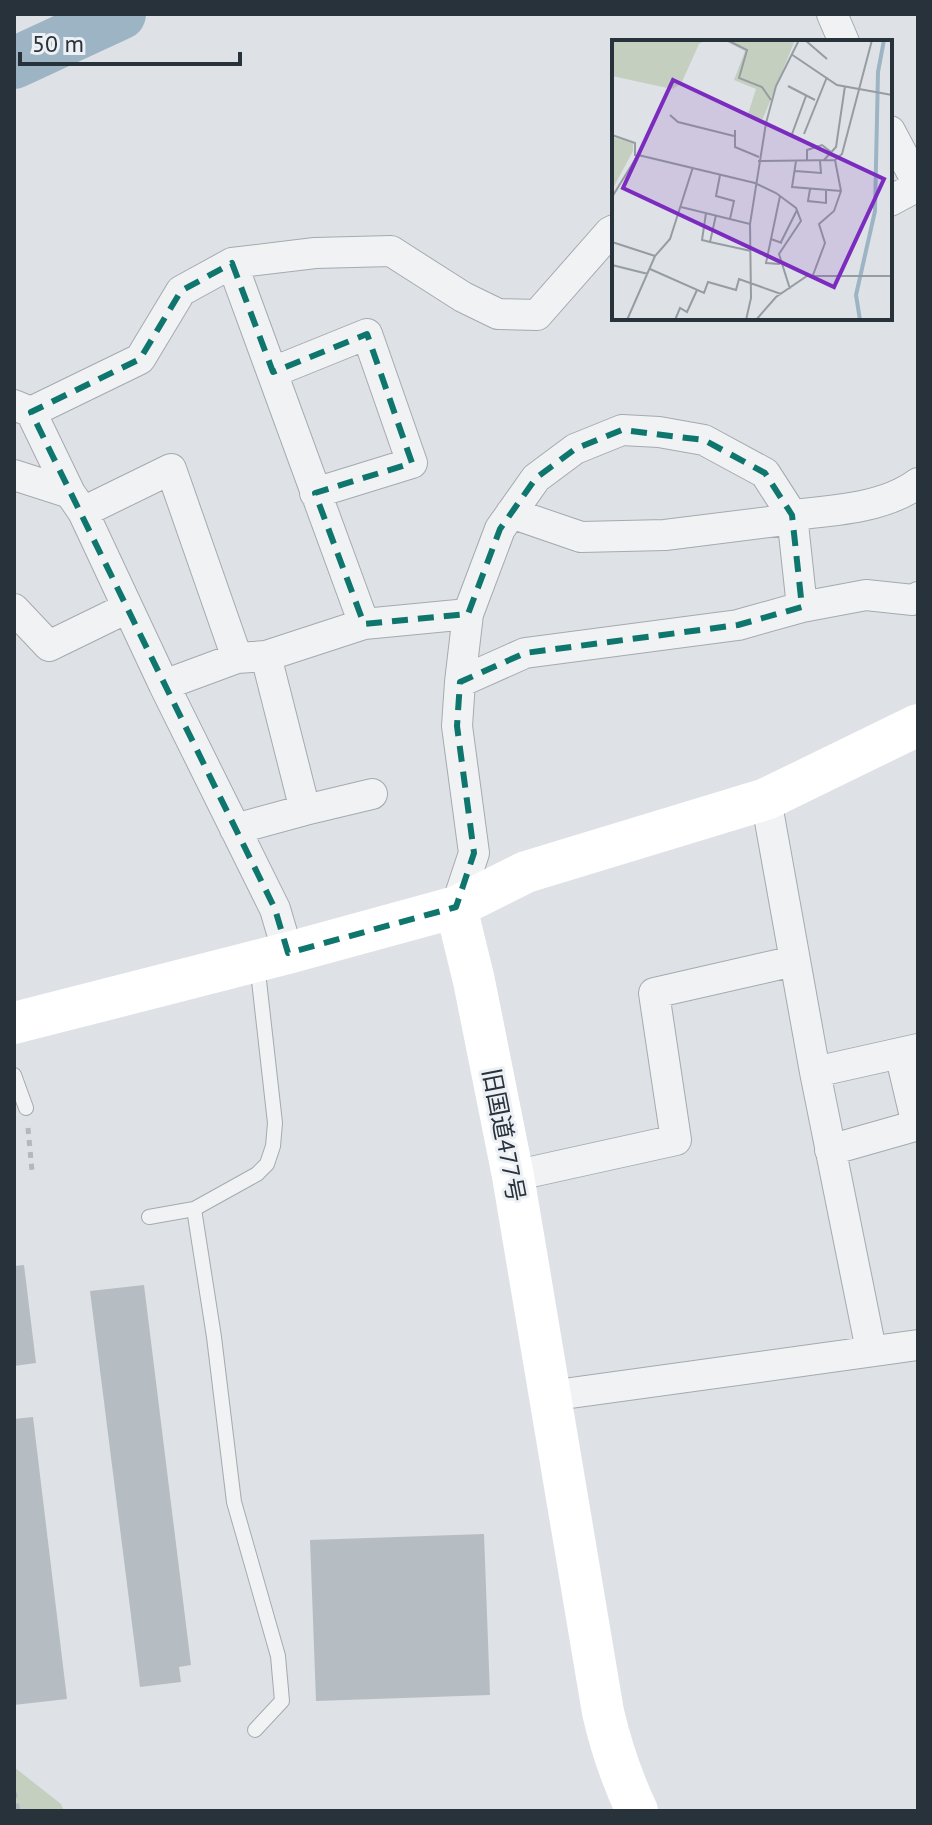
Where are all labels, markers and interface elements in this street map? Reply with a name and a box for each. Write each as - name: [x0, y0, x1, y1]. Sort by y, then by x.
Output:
- scale bar: [20, 16, 240, 66]
- text: 50 m: [32, 28, 84, 59]
- inset map: [612, 40, 892, 320]
- street label: 旧国道477号: [476, 1066, 532, 1204]

